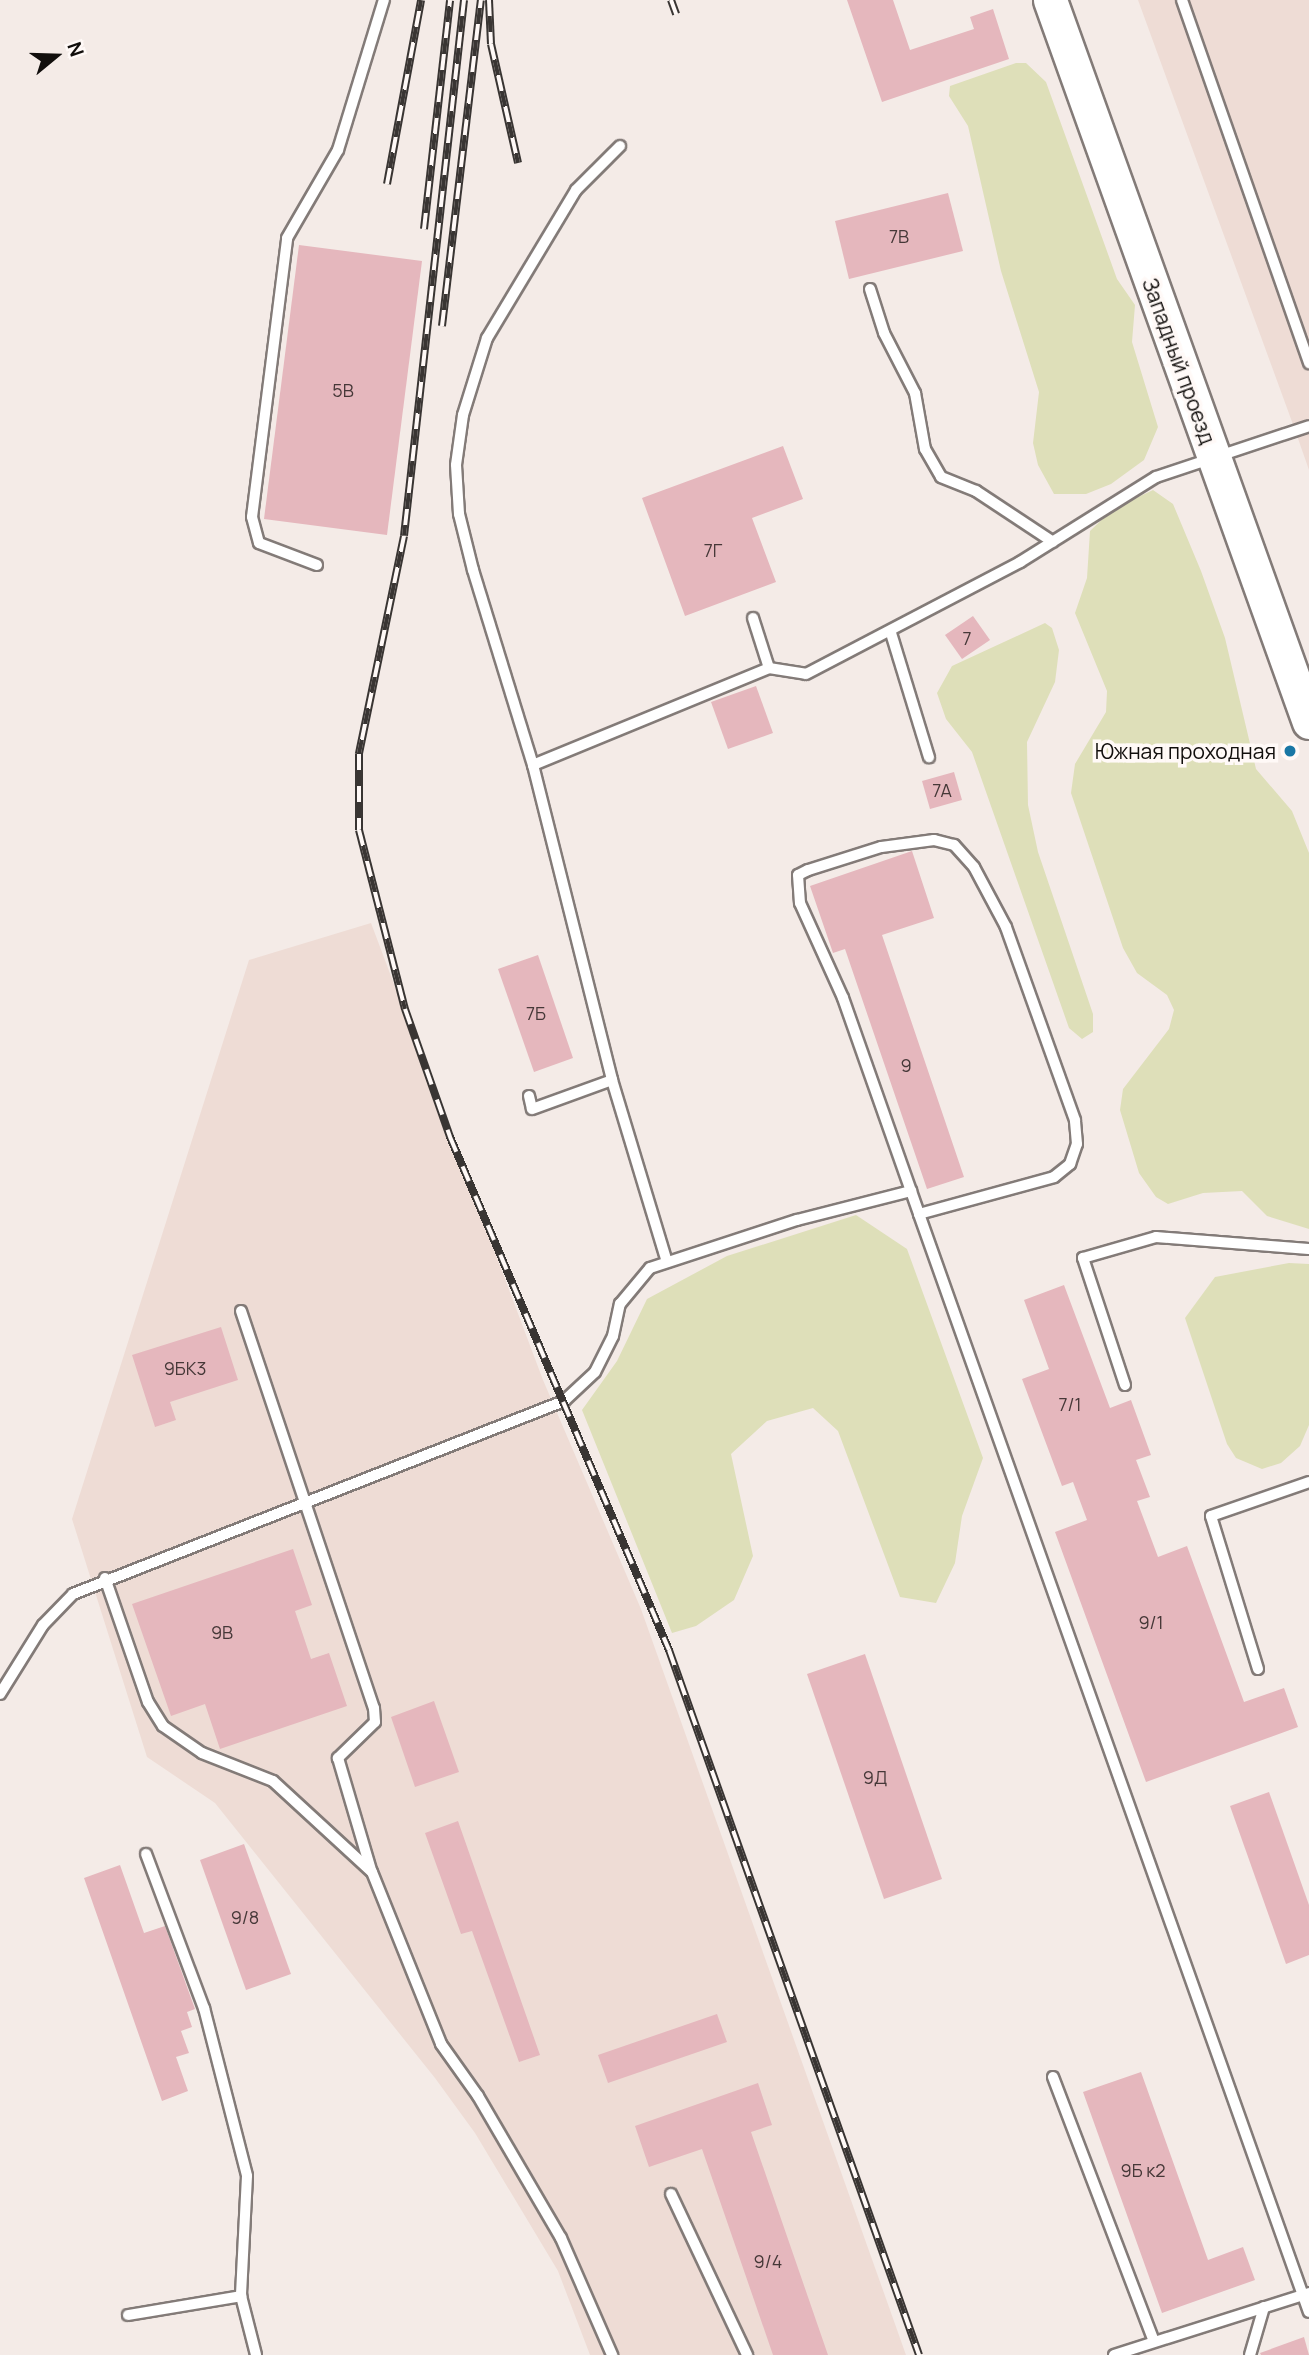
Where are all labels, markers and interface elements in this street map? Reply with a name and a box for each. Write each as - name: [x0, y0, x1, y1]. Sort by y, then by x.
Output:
- north arrow: [21, 21, 91, 91]
- text: N: [61, 38, 90, 60]
- house number: 7В: [889, 225, 909, 247]
- street label: Западный проезд: [1137, 275, 1221, 447]
- house number: 5В: [332, 379, 354, 401]
- house number: 7Г: [704, 539, 722, 561]
- house number: 7: [962, 627, 972, 649]
- place label: Южная проходная: [1095, 738, 1276, 764]
- marker: Южная проходная: [1282, 743, 1298, 759]
- house number: 7А: [932, 779, 952, 801]
- house number: 7Б: [526, 1002, 546, 1024]
- house number: 9: [900, 1054, 912, 1076]
- house number: 9БК3: [164, 1357, 206, 1379]
- house number: 7/1: [1058, 1393, 1082, 1415]
- house number: 9/1: [1138, 1611, 1164, 1633]
- house number: 9В: [211, 1621, 233, 1643]
- house number: 9Д: [863, 1766, 887, 1788]
- house number: 9/8: [231, 1906, 259, 1928]
- house number: 9Б к2: [1121, 2159, 1165, 2181]
- house number: 9/4: [754, 2250, 782, 2272]

